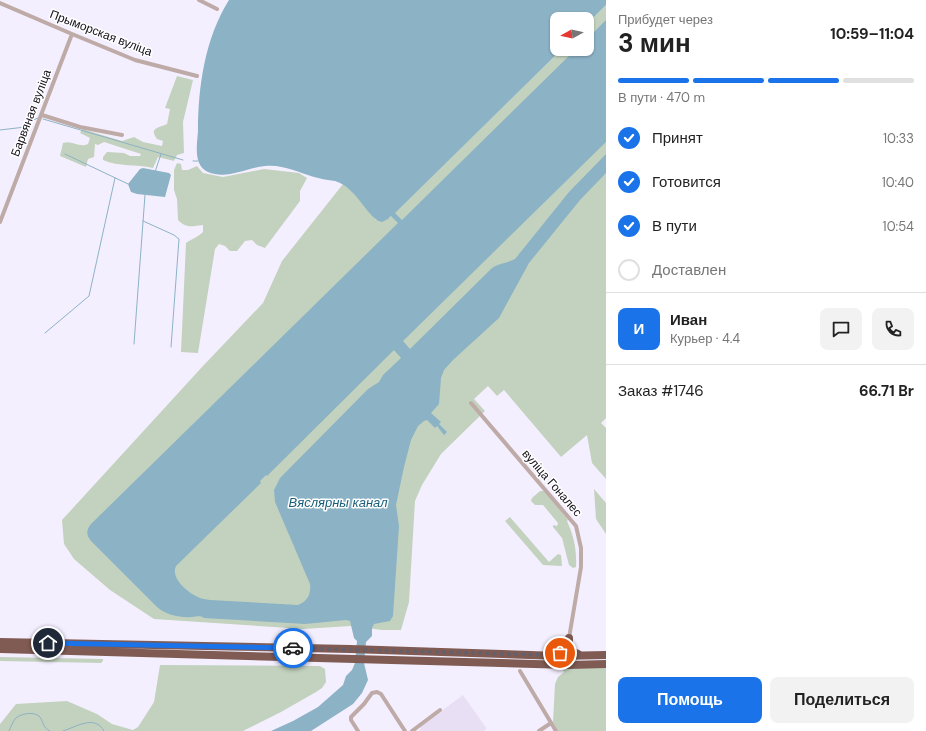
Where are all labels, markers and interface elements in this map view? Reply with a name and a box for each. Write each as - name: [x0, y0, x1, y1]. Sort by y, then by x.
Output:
- street label: Прыморская вуліца: [48, 6, 155, 60]
- text: Прибудет через: [618, 11, 713, 28]
- north arrow: [550, 12, 594, 56]
- map controls: [550, 12, 594, 56]
- text: 10:59–11:04: [830, 24, 914, 44]
- text: 3 мин: [618, 26, 691, 60]
- street label: Барвяная вуліца: [7, 67, 55, 159]
- text: В пути · 470 m: [618, 89, 705, 106]
- icon: check: [618, 127, 640, 149]
- text: Принят: [652, 128, 703, 148]
- text: 10:33: [883, 130, 914, 147]
- icon: check: [618, 171, 640, 193]
- text: Готовится: [652, 172, 721, 192]
- text: 10:40: [882, 174, 914, 191]
- icon: check: [618, 215, 640, 237]
- text: В пути: [652, 216, 697, 236]
- text: 10:54: [883, 218, 914, 235]
- text: Доставлен: [652, 260, 726, 280]
- button: chat: [820, 308, 862, 350]
- button: phone: [872, 308, 914, 350]
- text: Иван: [670, 310, 707, 330]
- text: И: [634, 319, 644, 339]
- text: Курьер · 4.4: [670, 330, 740, 347]
- text: Заказ #1746: [618, 381, 704, 401]
- text: 66.71 Br: [859, 381, 914, 401]
- street label: вуліца Гоналес: [519, 446, 585, 520]
- water label: Вяслярны канал: [289, 494, 388, 511]
- pin: [31, 626, 65, 660]
- courier: [273, 628, 313, 668]
- icon: home: [37, 632, 59, 654]
- pin: [543, 636, 577, 670]
- icon: car: [282, 637, 304, 659]
- icon: bag: [549, 642, 571, 664]
- button: Помощь: [618, 677, 762, 723]
- button: Поделиться: [770, 677, 914, 723]

